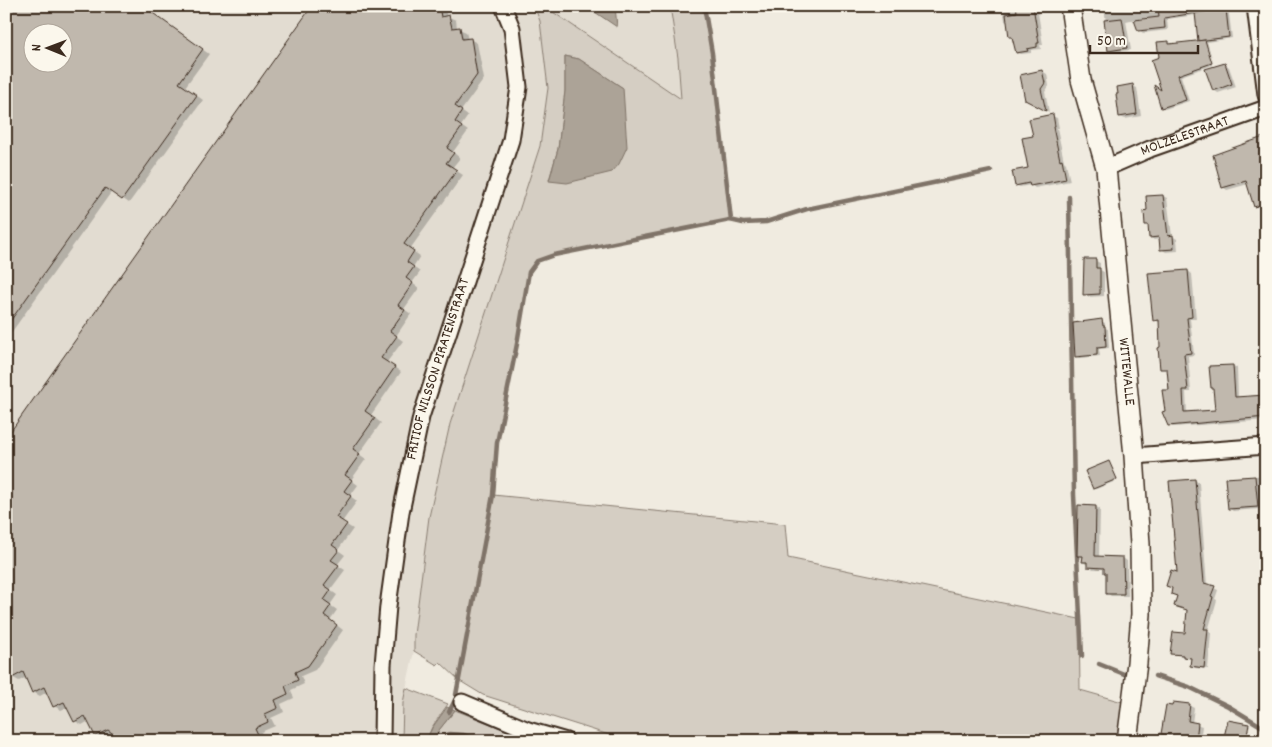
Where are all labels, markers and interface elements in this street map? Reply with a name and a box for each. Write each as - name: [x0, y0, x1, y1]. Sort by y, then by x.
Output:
- north arrow: [22, 22, 72, 72]
- scale bar: [1090, 22, 1197, 54]
- text: 50 m: [1097, 31, 1126, 53]
- text: N: [27, 44, 47, 51]
- street label: MOLZELESTRAAT: [1137, 111, 1232, 163]
- street label: FRITIOF NILSSON PIRATENSTRAAT: [401, 276, 476, 462]
- street label: WITTEWALLE: [1112, 337, 1140, 407]

